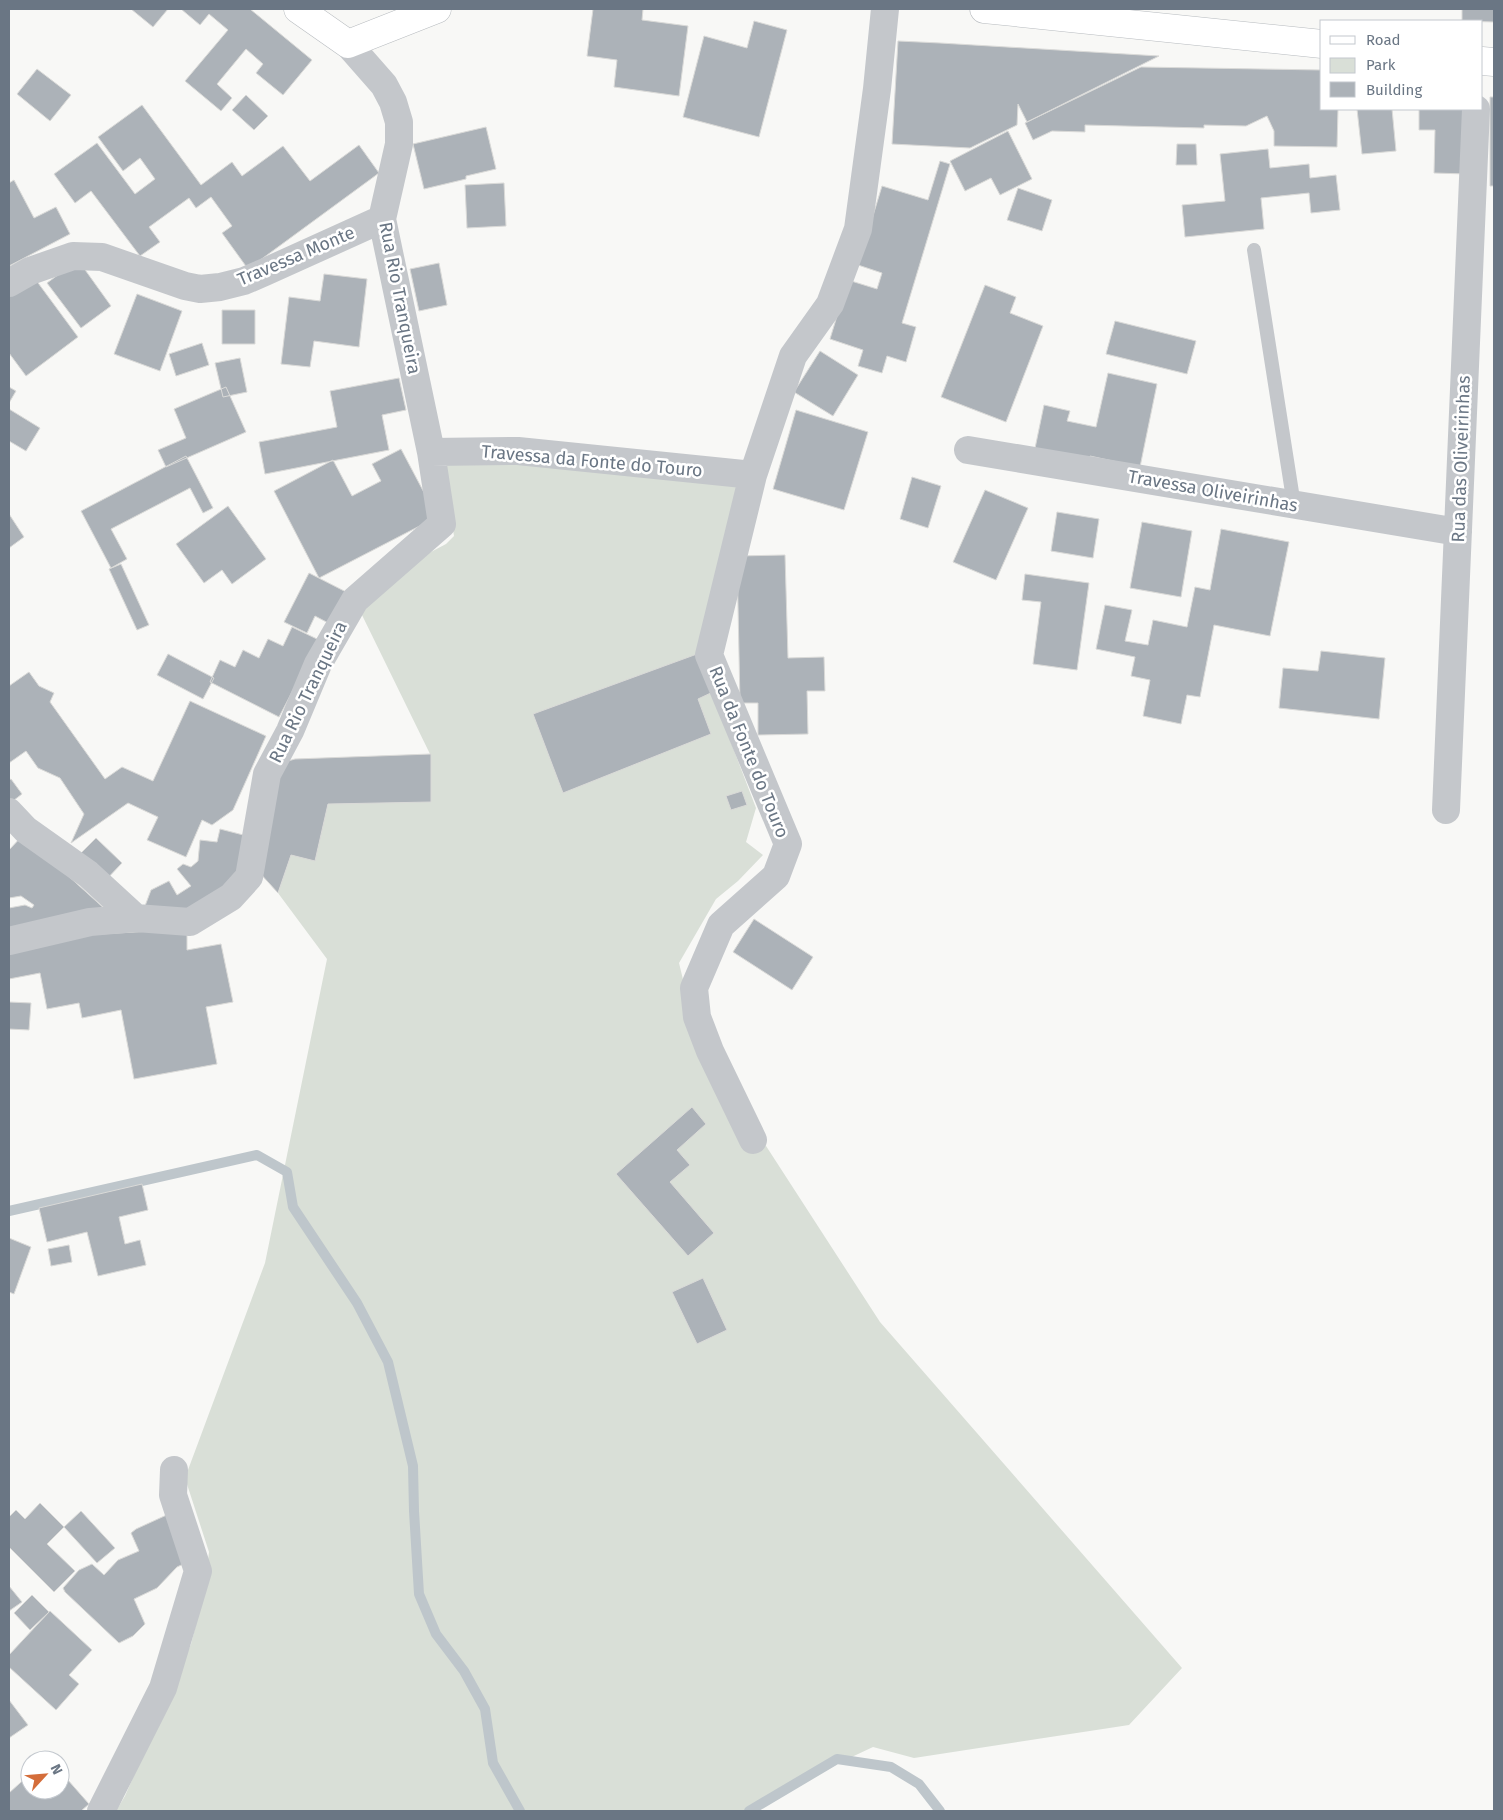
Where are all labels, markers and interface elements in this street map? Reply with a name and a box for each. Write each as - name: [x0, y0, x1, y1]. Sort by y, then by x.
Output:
- legend: [1320, 20, 1483, 110]
- text: Road: [1366, 31, 1401, 49]
- text: Park: [1366, 56, 1396, 74]
- text: Building: [1366, 81, 1422, 99]
- street label: Rua Rio Tranqueira: [374, 220, 426, 376]
- street label: Travessa Monte: [234, 221, 358, 291]
- street label: Rua das Oliveirinhas: [1447, 375, 1475, 543]
- street label: Travessa da Fonte do Touro: [481, 440, 703, 482]
- street label: Travessa Oliveirinhas: [1126, 465, 1300, 517]
- street label: Rua Rio Tranqueira: [264, 618, 352, 766]
- street label: Rua da Fonte do Touro: [704, 663, 794, 841]
- north arrow: [20, 1750, 70, 1800]
- text: N: [47, 1762, 66, 1777]

